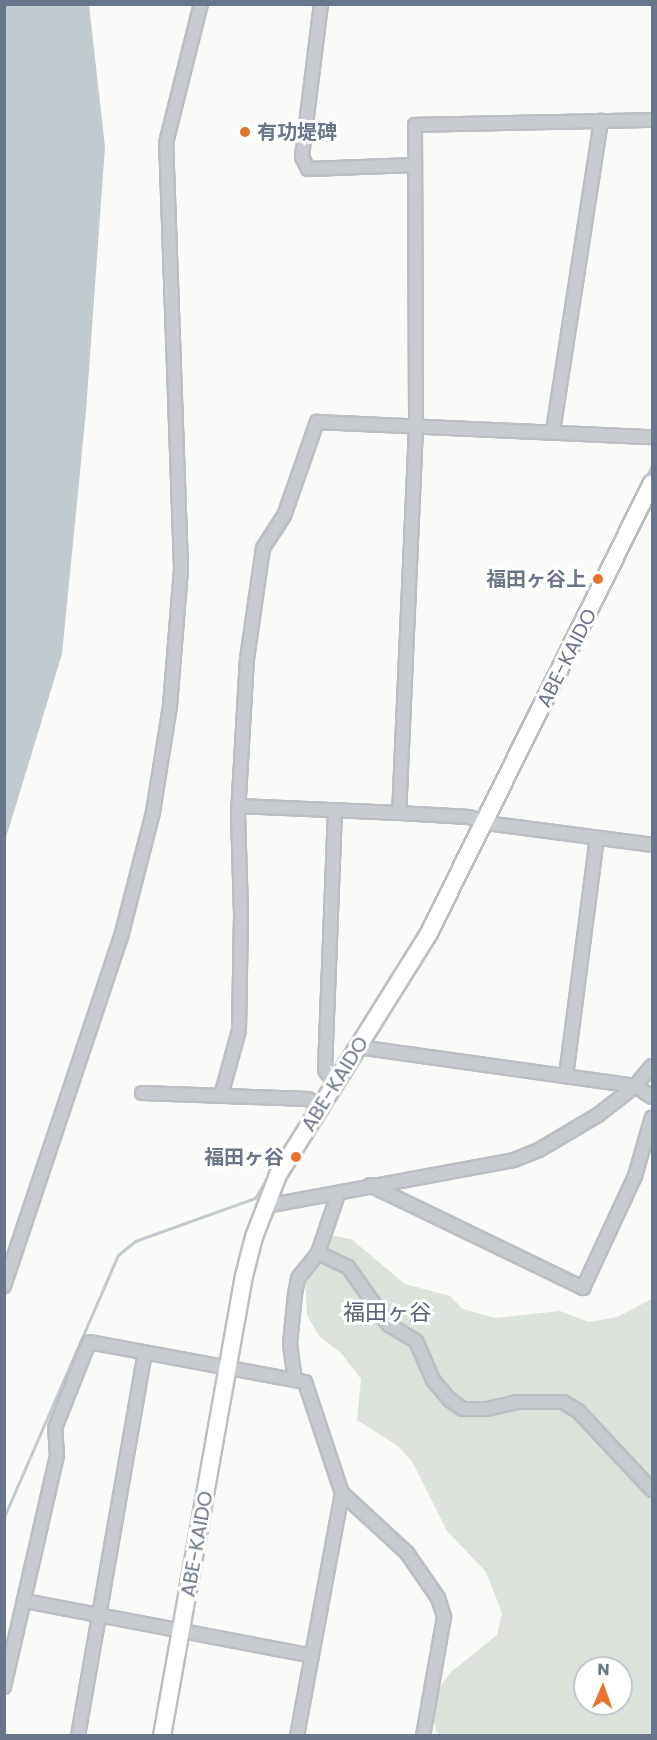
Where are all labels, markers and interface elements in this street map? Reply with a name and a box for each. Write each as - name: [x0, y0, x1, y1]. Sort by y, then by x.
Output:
- place label: 有功堤碑: [257, 120, 337, 144]
- marker: 有功堤碑: [238, 125, 252, 139]
- place label: 福田ヶ谷上: [486, 567, 586, 591]
- marker: 福田ヶ谷上: [591, 572, 605, 586]
- street label: ABE-KAIDO: [532, 605, 602, 711]
- street label: ABE-KAIDO: [296, 1032, 374, 1136]
- place label: 福田ヶ谷: [204, 1145, 284, 1169]
- marker: 福田ヶ谷: [289, 1150, 303, 1164]
- district label: 福田ヶ谷: [343, 1300, 431, 1326]
- street label: ABE-KAIDO: [176, 1489, 218, 1599]
- north arrow: [573, 1656, 633, 1716]
- text: N: [597, 1658, 610, 1681]

